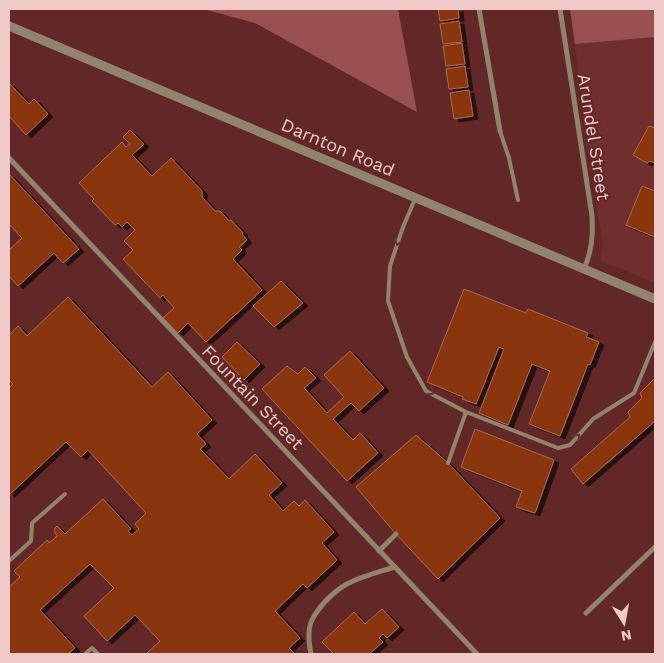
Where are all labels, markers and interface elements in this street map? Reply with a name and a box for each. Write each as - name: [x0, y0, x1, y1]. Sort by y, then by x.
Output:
- street label: Arundel Street: [574, 72, 614, 202]
- street label: Darnton Road: [278, 114, 398, 180]
- one-way arrow: [394, 238, 404, 246]
- street label: Fountain Street: [198, 340, 308, 454]
- one-way arrow: [425, 386, 435, 395]
- one-way arrow: [571, 433, 580, 442]
- north arrow: [599, 598, 649, 648]
- text: N: [620, 627, 633, 645]

